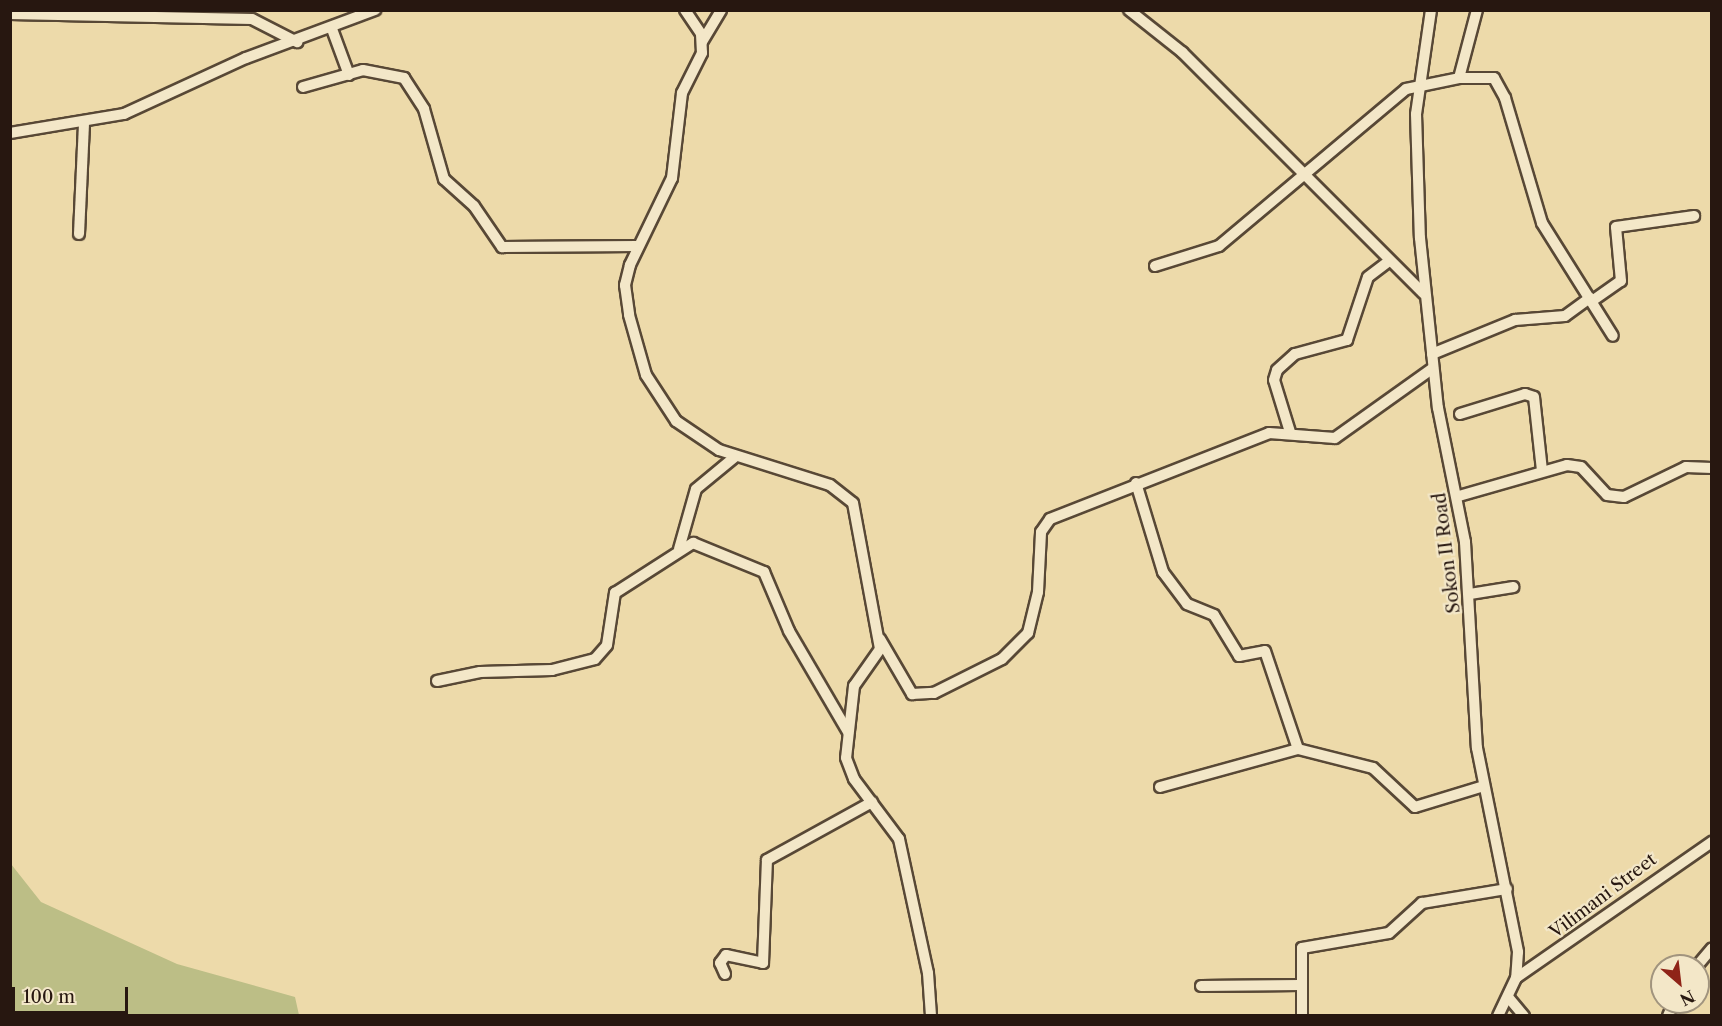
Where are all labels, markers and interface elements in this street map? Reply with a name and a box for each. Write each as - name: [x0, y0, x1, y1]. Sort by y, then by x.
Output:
- street label: Sokon II Road: [1429, 491, 1465, 615]
- street label: Vilimani Street: [1545, 849, 1661, 943]
- north arrow: [1650, 954, 1710, 1014]
- scale bar: [15, 975, 130, 1013]
- text: 100 m: [23, 986, 75, 1008]
- text: N: [1677, 986, 1698, 1010]

